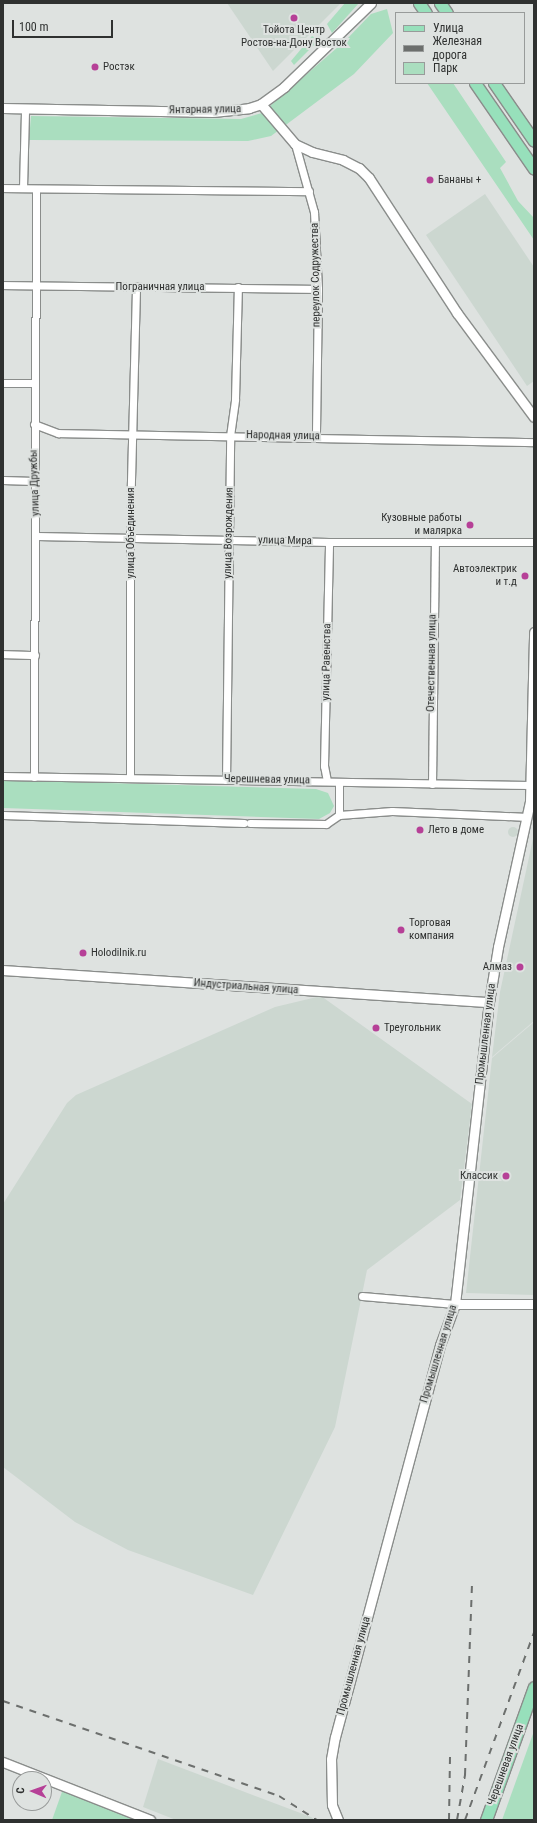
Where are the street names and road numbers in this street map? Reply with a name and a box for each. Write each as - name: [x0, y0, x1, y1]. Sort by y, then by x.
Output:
- street label: Янтарная улица: [169, 103, 241, 117]
- street label: переулок Содружества: [308, 223, 324, 327]
- street label: Пограничная улица: [116, 280, 204, 294]
- street label: Народная улица: [246, 429, 320, 443]
- street label: улица Дружбы: [27, 450, 43, 516]
- street label: улица Возрождения: [222, 487, 236, 579]
- street label: улица Объединения: [124, 488, 138, 578]
- street label: улица Мира: [258, 534, 312, 548]
- street label: Отечественная улица: [425, 614, 439, 712]
- street label: улица Равенства: [320, 623, 334, 701]
- street label: Черешневая улица: [224, 773, 310, 787]
- street label: Индустриальная улица: [193, 977, 299, 997]
- street label: Промышленная улица: [473, 983, 499, 1085]
- street label: Промышленная улица: [418, 1303, 460, 1405]
- street label: Промышленная улица: [334, 1615, 374, 1717]
- street label: Черешневая улица: [485, 1722, 527, 1808]

